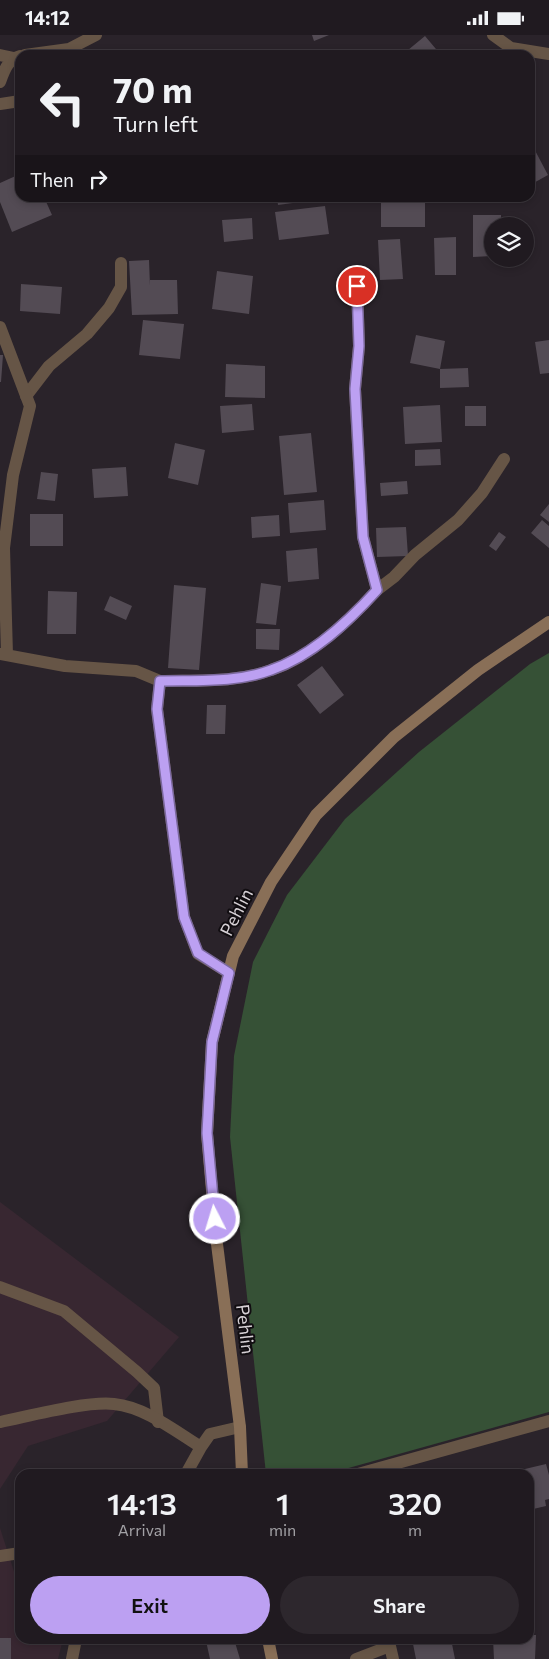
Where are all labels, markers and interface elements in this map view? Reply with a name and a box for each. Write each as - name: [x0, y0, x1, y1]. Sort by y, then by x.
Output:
- text: 14:12: [25, 6, 70, 29]
- text: 70 m: [113, 67, 193, 110]
- icon: left: [30, 70, 95, 135]
- text: Turn left: [113, 110, 198, 137]
- icon: right: [84, 165, 112, 193]
- text: Then: [30, 168, 74, 191]
- map controls: [484, 217, 534, 267]
- button: layers: [484, 217, 534, 267]
- pin: [336, 265, 378, 307]
- icon: arrive: [343, 272, 371, 300]
- street label: Pehlin: [215, 885, 257, 939]
- position arrow: [188, 1192, 240, 1244]
- street label: Pehlin: [232, 1303, 260, 1355]
- text: 14:13: [107, 1484, 177, 1521]
- text: 1: [276, 1484, 289, 1521]
- text: 320: [388, 1484, 442, 1521]
- text: Arrival: [118, 1520, 166, 1539]
- text: min: [269, 1520, 296, 1539]
- text: m: [408, 1520, 422, 1539]
- button: Exit: [30, 1576, 270, 1634]
- button: Share: [280, 1576, 519, 1634]

